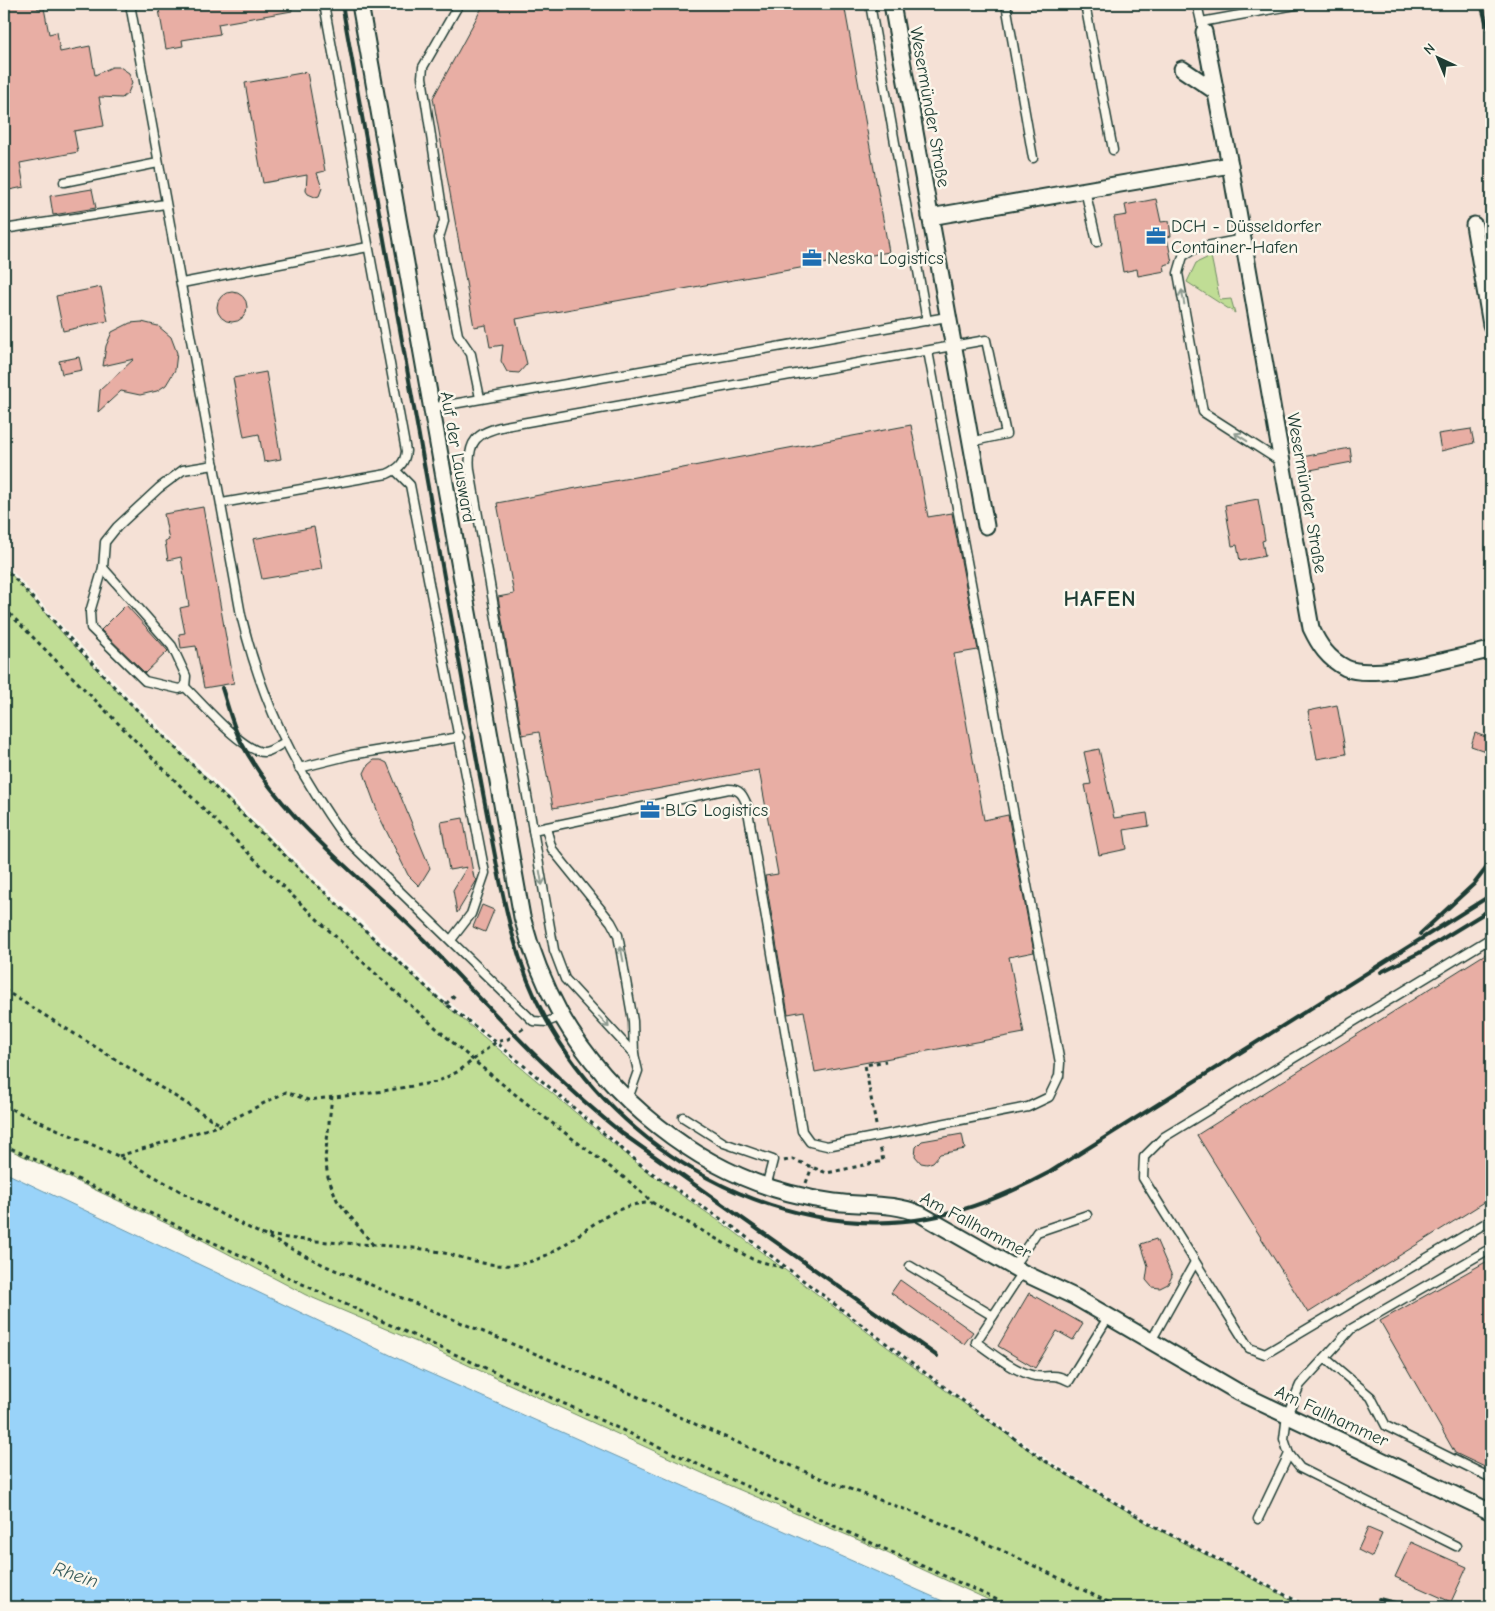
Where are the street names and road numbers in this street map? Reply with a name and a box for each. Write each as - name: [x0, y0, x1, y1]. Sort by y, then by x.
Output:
- street label: Wesermünder Straße: [905, 25, 954, 189]
- street label: Auf der Lausward: [436, 390, 479, 524]
- street label: Wesermünder Straße: [1282, 411, 1331, 575]
- street label: Am Fallhammer: [917, 1187, 1036, 1264]
- street label: Am Fallhammer: [1272, 1381, 1393, 1452]

